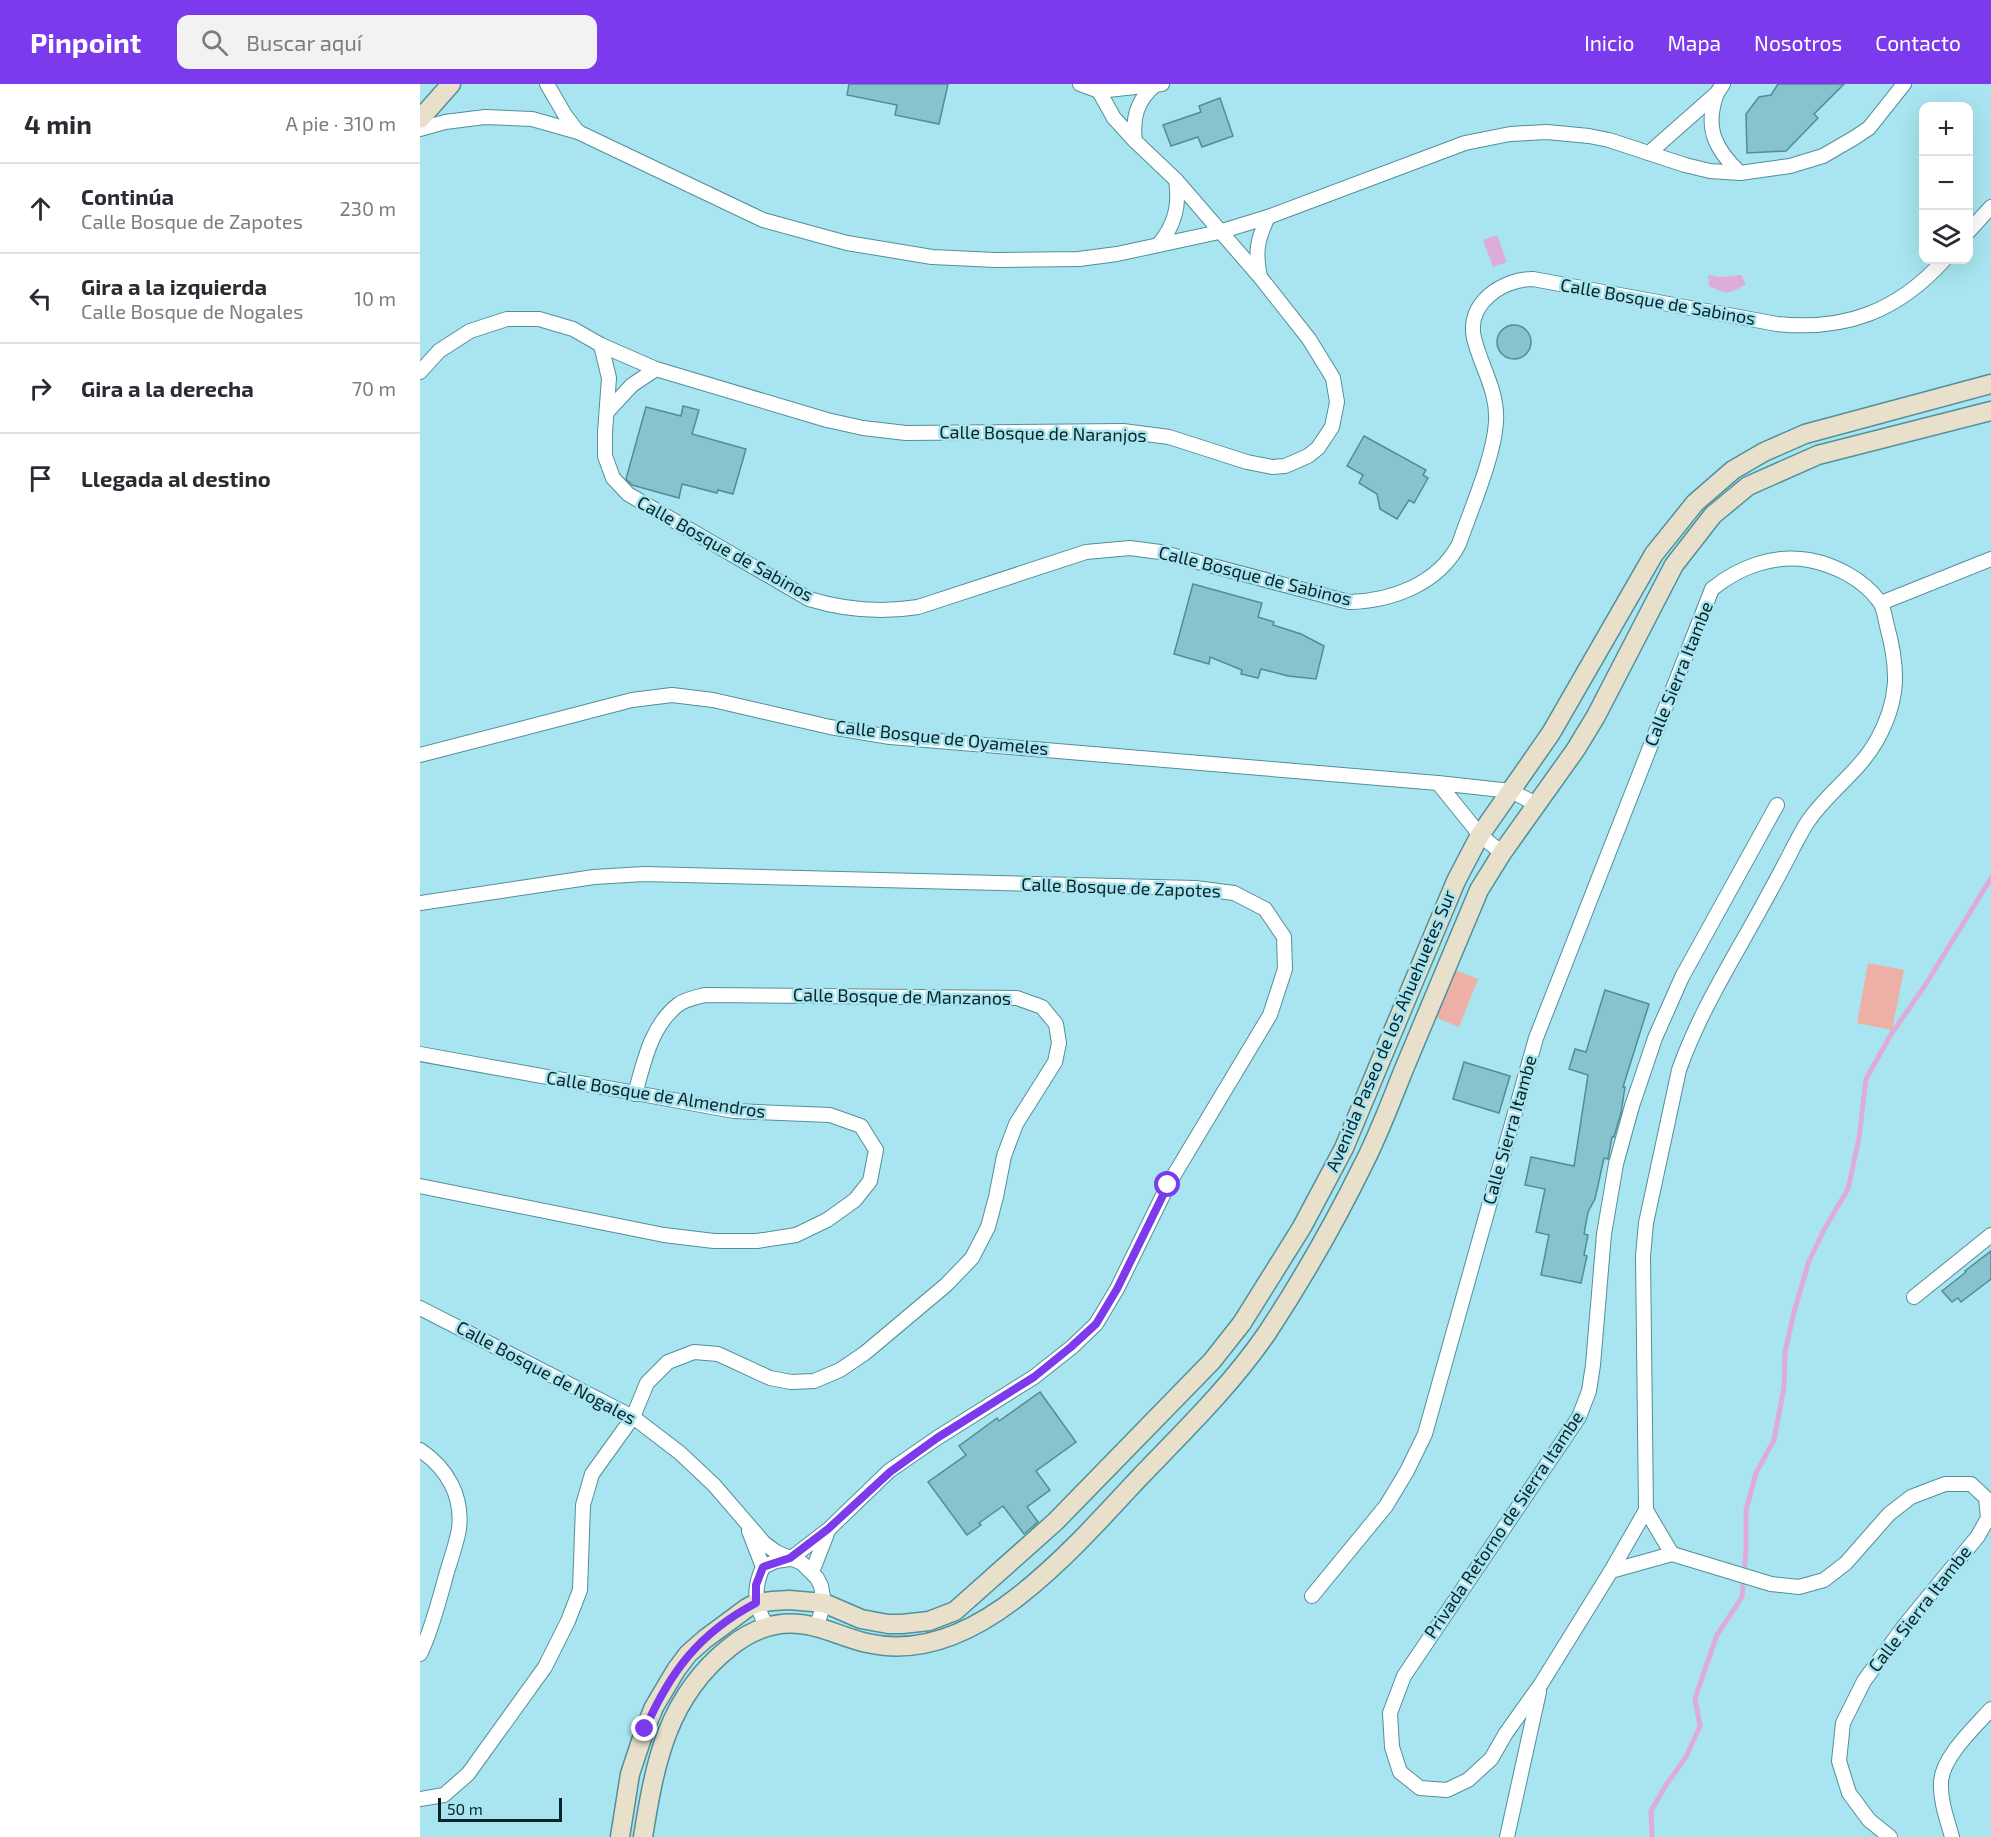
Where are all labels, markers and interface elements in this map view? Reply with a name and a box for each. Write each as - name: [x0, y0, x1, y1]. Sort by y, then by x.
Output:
- search box: [177, 15, 597, 69]
- text: Pinpoint: [30, 25, 141, 59]
- icon: search: [198, 26, 231, 59]
- text: Buscar aquí: [246, 29, 362, 55]
- text: Inicio: [1584, 30, 1634, 55]
- text: Mapa: [1667, 30, 1721, 55]
- text: Nosotros: [1754, 30, 1842, 55]
- text: Contacto: [1875, 30, 1961, 55]
- map controls: [1919, 102, 1973, 264]
- button: +: [1919, 102, 1973, 156]
- text: 4 min: [24, 108, 92, 139]
- text: A pie · 310 m: [286, 111, 396, 135]
- button: −: [1919, 156, 1973, 210]
- text: Continúa: [81, 183, 174, 209]
- icon: ahead: [24, 192, 57, 225]
- text: 230 m: [340, 196, 396, 220]
- text: Calle Bosque de Zapotes: [81, 209, 303, 233]
- button: layers: [1919, 210, 1973, 264]
- text: Gira a la izquierda: [81, 273, 267, 299]
- street label: Calle Bosque de Sabinos: [1559, 273, 1757, 329]
- icon: left: [24, 282, 57, 315]
- text: 10 m: [354, 286, 396, 310]
- text: Calle Bosque de Nogales: [81, 299, 303, 323]
- icon: right: [24, 372, 57, 405]
- text: Gira a la derecha: [81, 375, 254, 401]
- text: 70 m: [352, 376, 396, 400]
- street label: Calle Bosque de Naranjos: [939, 420, 1147, 446]
- icon: arrive: [24, 462, 57, 495]
- text: Llegada al destino: [81, 465, 271, 491]
- street label: Calle Bosque de Sabinos: [634, 491, 817, 606]
- street label: Calle Bosque de Sabinos: [1157, 540, 1354, 610]
- street label: Calle Sierra Itambe: [1639, 598, 1717, 749]
- street label: Calle Bosque de Oyameles: [834, 715, 1050, 759]
- street label: Calle Bosque de Zapotes: [1021, 873, 1221, 901]
- street label: Avenida Paseo de los Ahuehuetes Sur: [1321, 886, 1460, 1175]
- street label: Calle Bosque de Manzanos: [793, 983, 1011, 1009]
- street label: Calle Sierra Itambe: [1477, 1053, 1541, 1207]
- street label: Calle Bosque de Almendros: [545, 1066, 767, 1122]
- route start: [1154, 1171, 1180, 1197]
- street label: Calle Bosque de Nogales: [453, 1315, 640, 1429]
- street label: Privada Retorno de Sierra Itambe: [1419, 1407, 1588, 1642]
- street label: Calle Sierra Itambe: [1863, 1541, 1975, 1676]
- route end: [631, 1715, 657, 1741]
- scale bar: [438, 1795, 562, 1822]
- text: 50 m: [447, 1799, 483, 1818]

